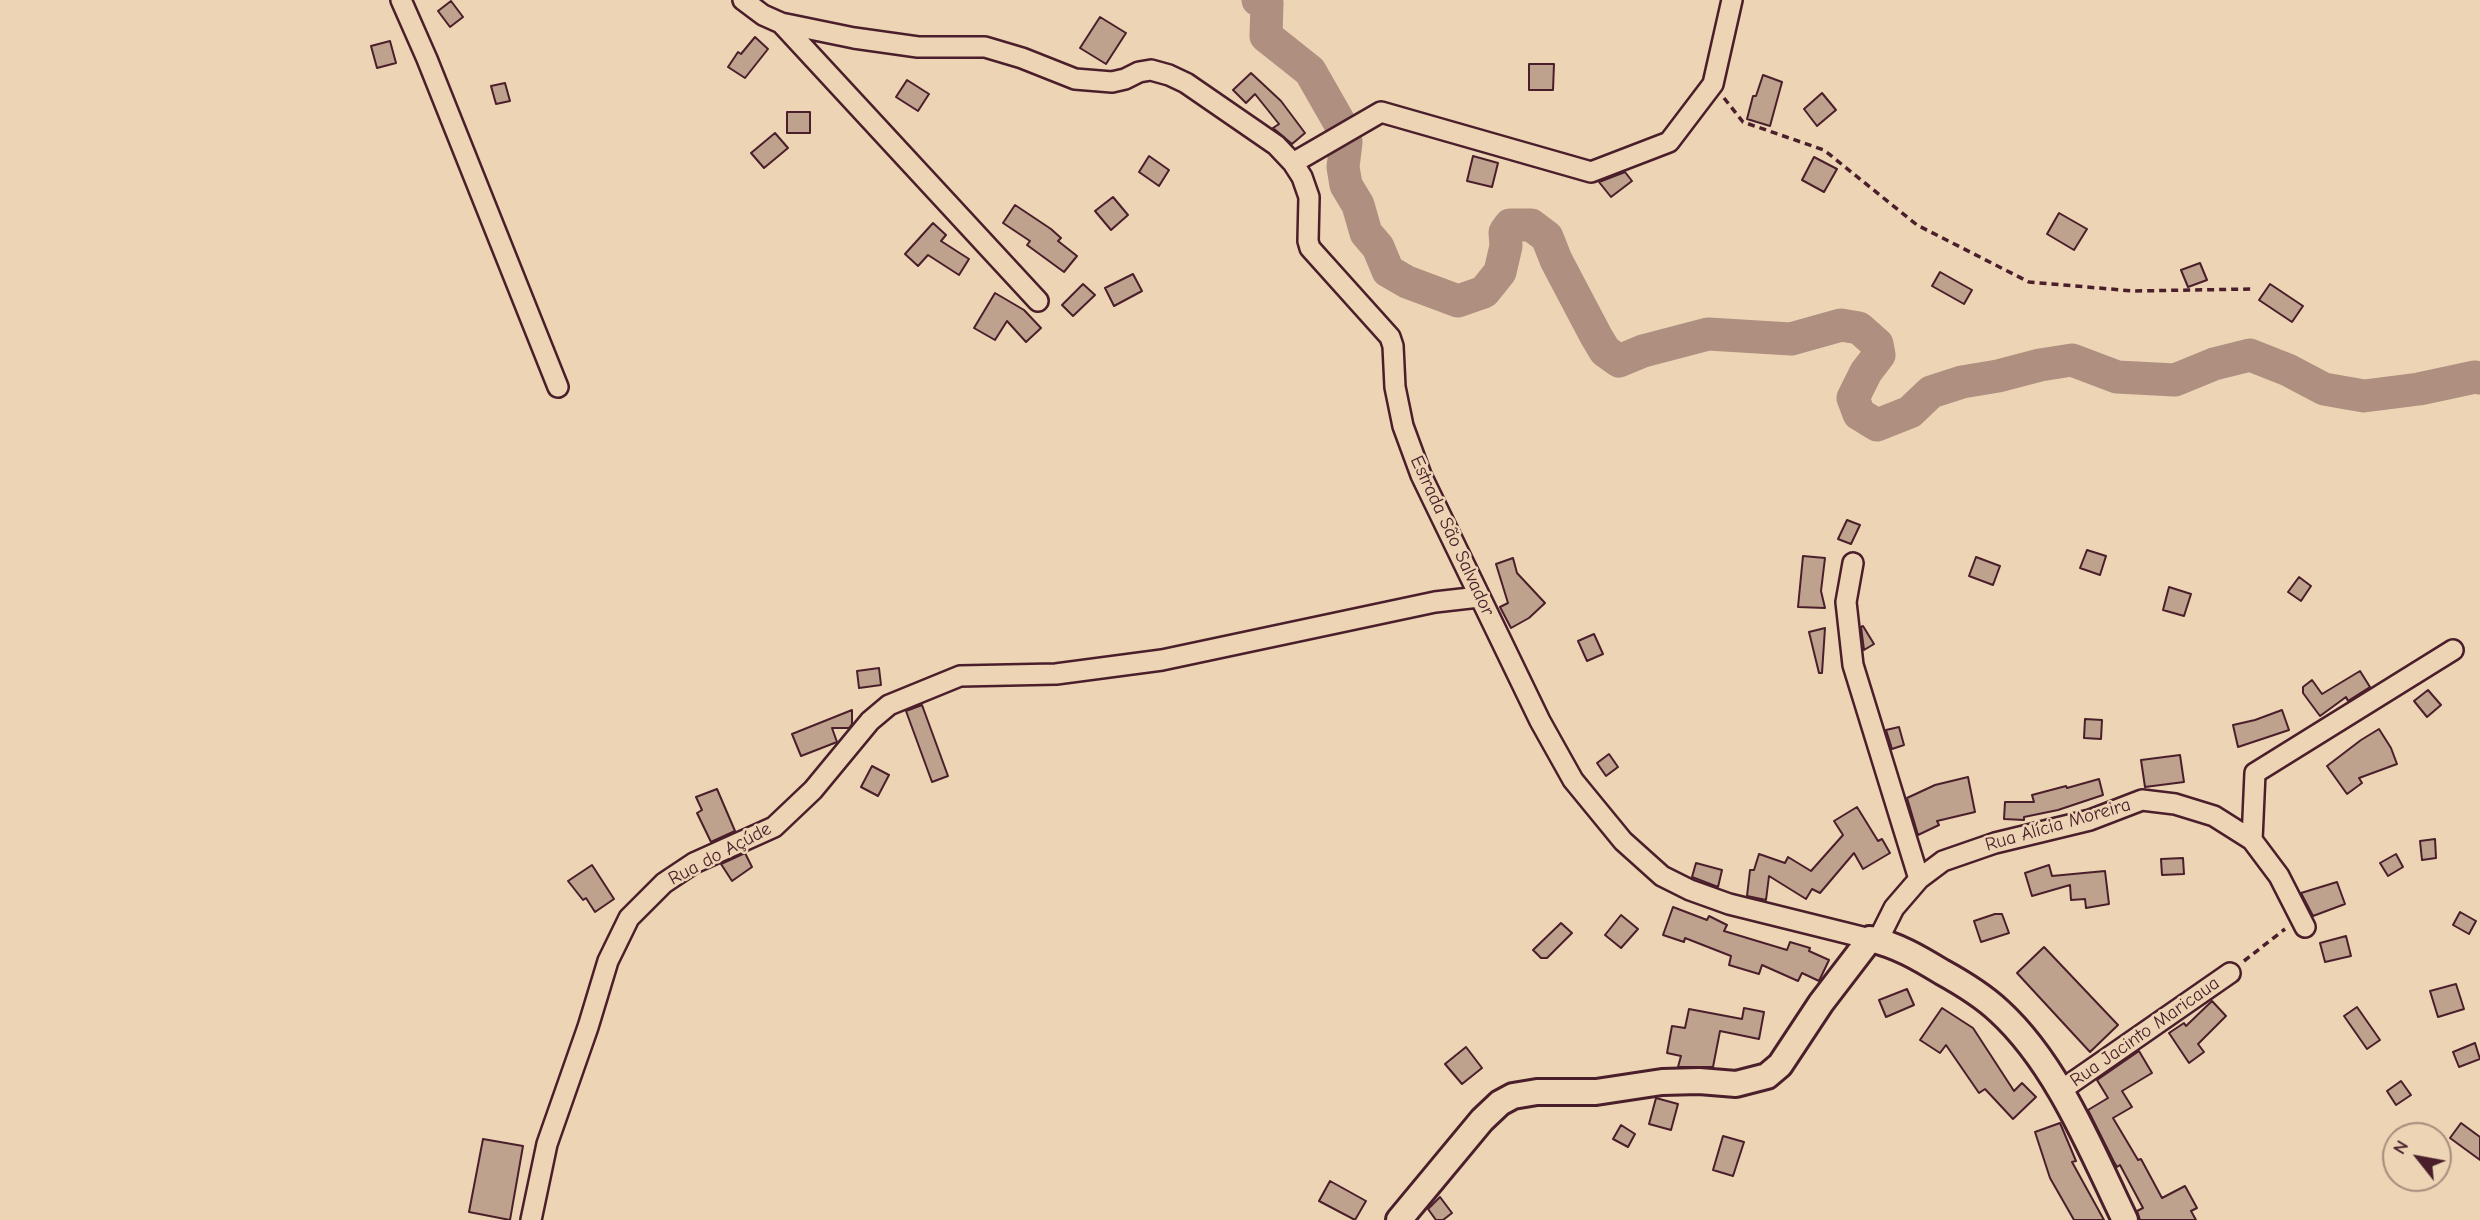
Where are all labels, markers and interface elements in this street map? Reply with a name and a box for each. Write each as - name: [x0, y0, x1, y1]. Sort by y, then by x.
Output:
- street label: Estrada São Salvador: [1405, 452, 1499, 620]
- street label: Rua Alícia Moreira: [1983, 793, 2133, 857]
- street label: Rua do Açúde: [665, 817, 775, 891]
- street label: Rua Jacinto Maricaua: [2066, 972, 2224, 1092]
- north arrow: [2382, 1122, 2452, 1192]
- text: N: [2388, 1136, 2413, 1158]

